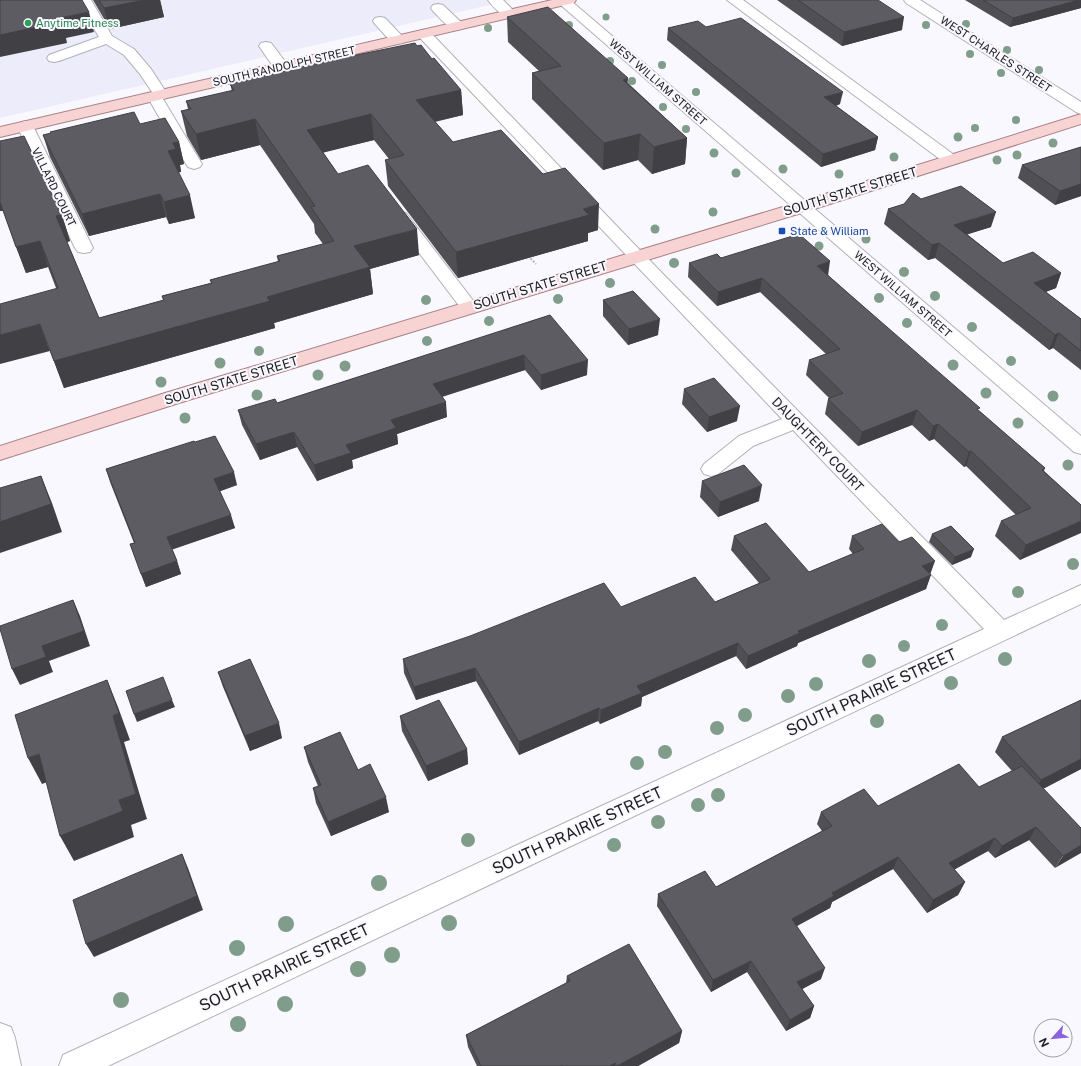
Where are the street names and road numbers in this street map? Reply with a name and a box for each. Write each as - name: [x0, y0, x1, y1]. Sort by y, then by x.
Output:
- street label: WEST CHARLES STREET: [938, 14, 1054, 95]
- street label: WEST WILLIAM STREET: [607, 37, 709, 128]
- street label: SOUTH RANDOLPH STREET: [212, 44, 357, 88]
- street label: VILLARD COURT: [30, 146, 78, 229]
- street label: SOUTH STATE STREET: [781, 164, 919, 219]
- street label: WEST WILLIAM STREET: [852, 249, 954, 340]
- street label: SOUTH STATE STREET: [471, 258, 609, 313]
- street label: SOUTH STATE STREET: [162, 353, 300, 408]
- street label: DAUGHTERY COURT: [769, 394, 867, 495]
- street label: SOUTH PRAIRIE STREET: [783, 644, 960, 740]
- street label: SOUTH PRAIRIE STREET: [489, 782, 666, 878]
- street label: SOUTH PRAIRIE STREET: [196, 919, 373, 1015]

